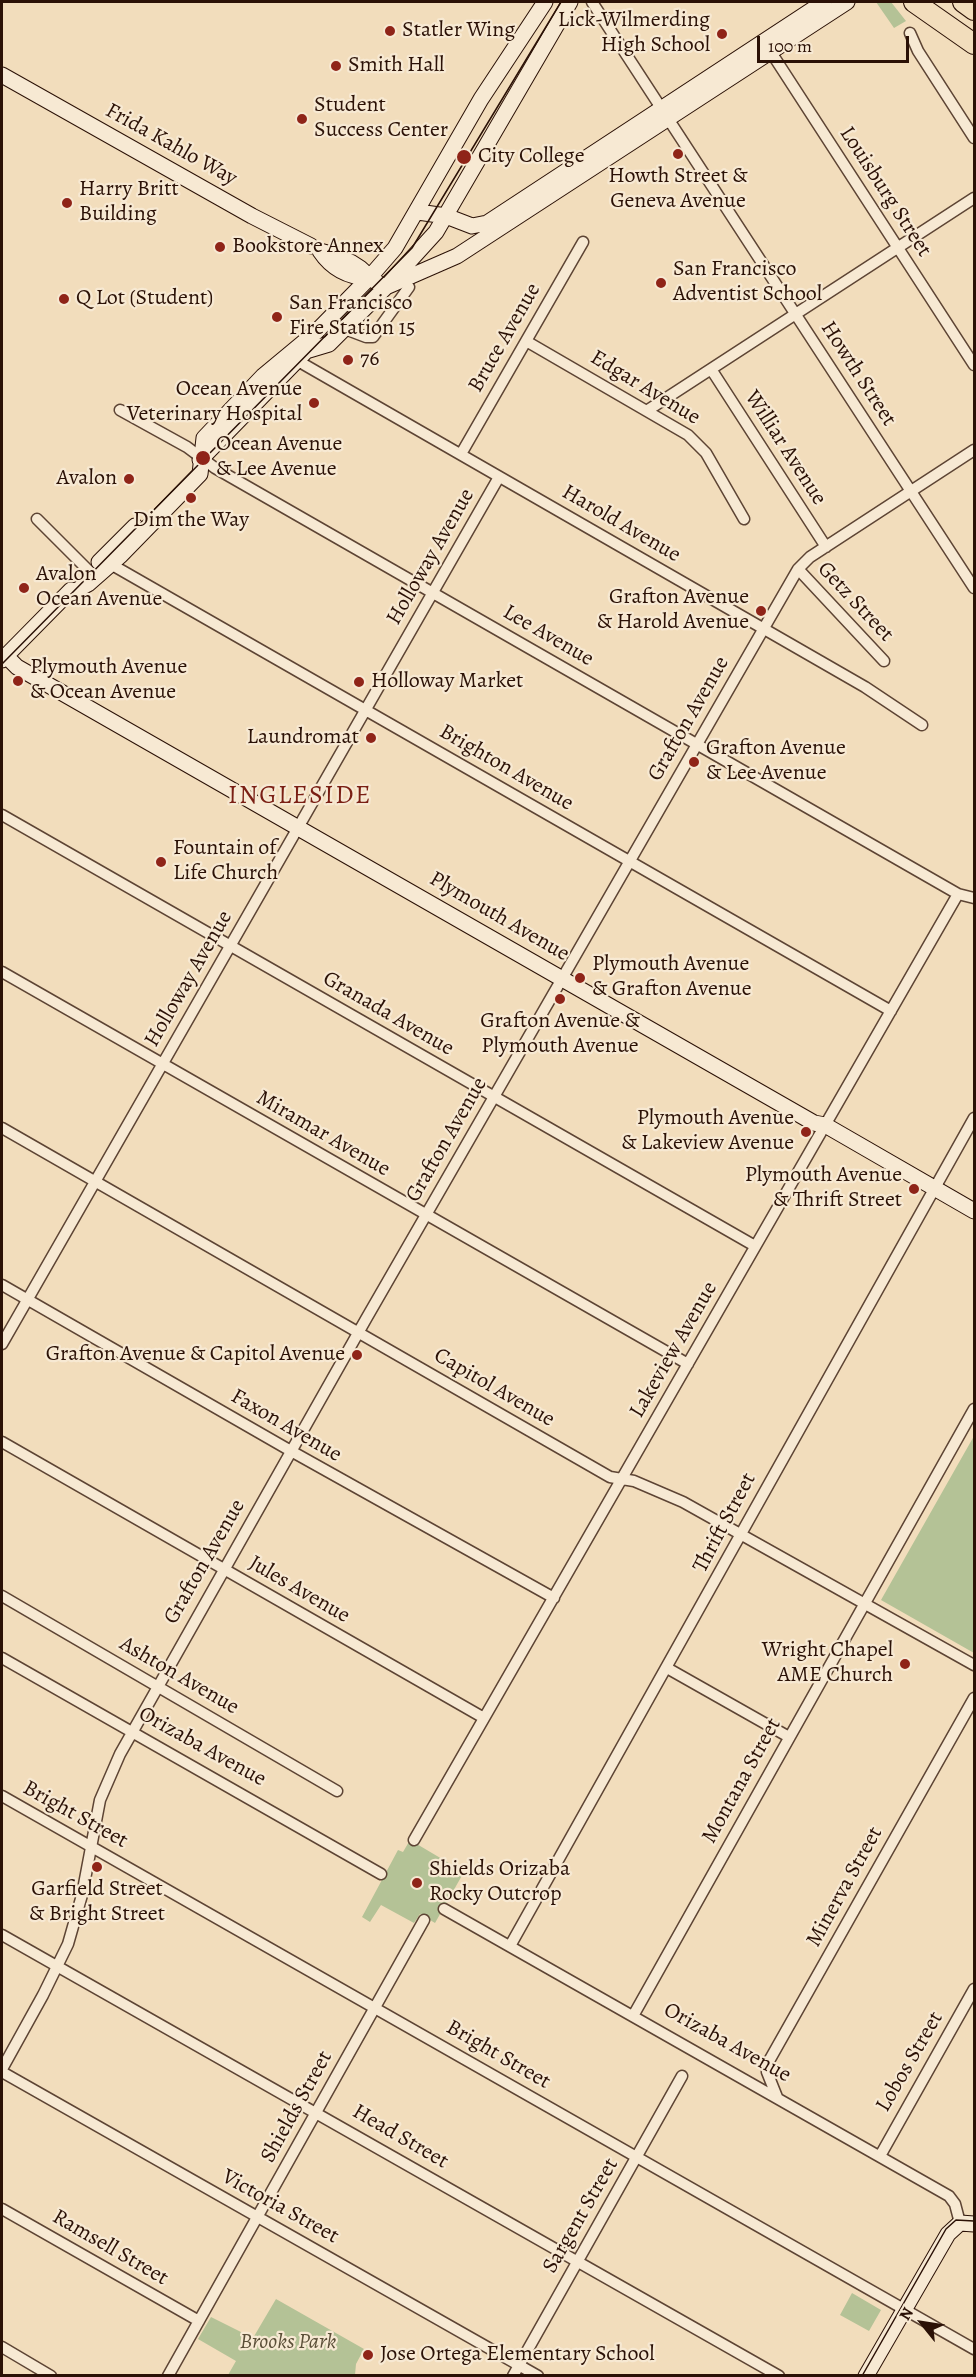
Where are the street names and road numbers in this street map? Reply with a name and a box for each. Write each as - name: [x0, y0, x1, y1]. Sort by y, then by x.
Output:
- street label: Frida Kahlo Way: [101, 98, 241, 192]
- street label: Louisburg Street: [833, 122, 937, 262]
- street label: Bruce Avenue: [463, 279, 547, 397]
- street label: Howth Street: [814, 317, 902, 431]
- street label: Edgar Avenue: [585, 345, 705, 431]
- street label: Williar Avenue: [738, 386, 832, 510]
- street label: Harold Avenue: [557, 479, 685, 569]
- street label: Holloway Avenue: [381, 484, 481, 630]
- street label: Getz Street: [811, 556, 899, 648]
- street label: Lee Avenue: [498, 599, 598, 673]
- street label: Grafton Avenue: [643, 652, 735, 786]
- street label: Brighton Avenue: [434, 719, 578, 817]
- street label: Plymouth Avenue: [424, 866, 574, 968]
- street label: Holloway Avenue: [139, 906, 239, 1052]
- street label: Granada Avenue: [318, 966, 458, 1062]
- street label: Grafton Avenue: [401, 1073, 493, 1207]
- street label: Miramar Avenue: [251, 1085, 395, 1183]
- street label: Lakeview Avenue: [624, 1277, 724, 1423]
- street label: Capitol Avenue: [429, 1343, 559, 1433]
- street label: Faxon Avenue: [226, 1384, 346, 1468]
- street label: Thrift Street: [688, 1469, 762, 1577]
- street label: Grafton Avenue: [159, 1495, 251, 1629]
- street label: Jules Avenue: [244, 1550, 354, 1630]
- street label: Ashton Avenue: [115, 1631, 243, 1721]
- street label: Orizaba Avenue: [134, 1701, 270, 1793]
- street label: Montana Street: [697, 1714, 787, 1848]
- street label: Bright Street: [18, 1775, 132, 1855]
- street label: Minerva Street: [801, 1822, 889, 1952]
- street label: Orizaba Avenue: [659, 1997, 795, 2089]
- street label: Lobos Street: [871, 2007, 949, 2117]
- street label: Bright Street: [441, 2015, 555, 2095]
- street label: Shields Street: [255, 2046, 339, 2168]
- street label: Head Street: [347, 2099, 453, 2175]
- street label: Sargent Street: [537, 2154, 625, 2278]
- street label: Victoria Street: [217, 2164, 343, 2250]
- street label: Ramsell Street: [47, 2204, 173, 2292]

